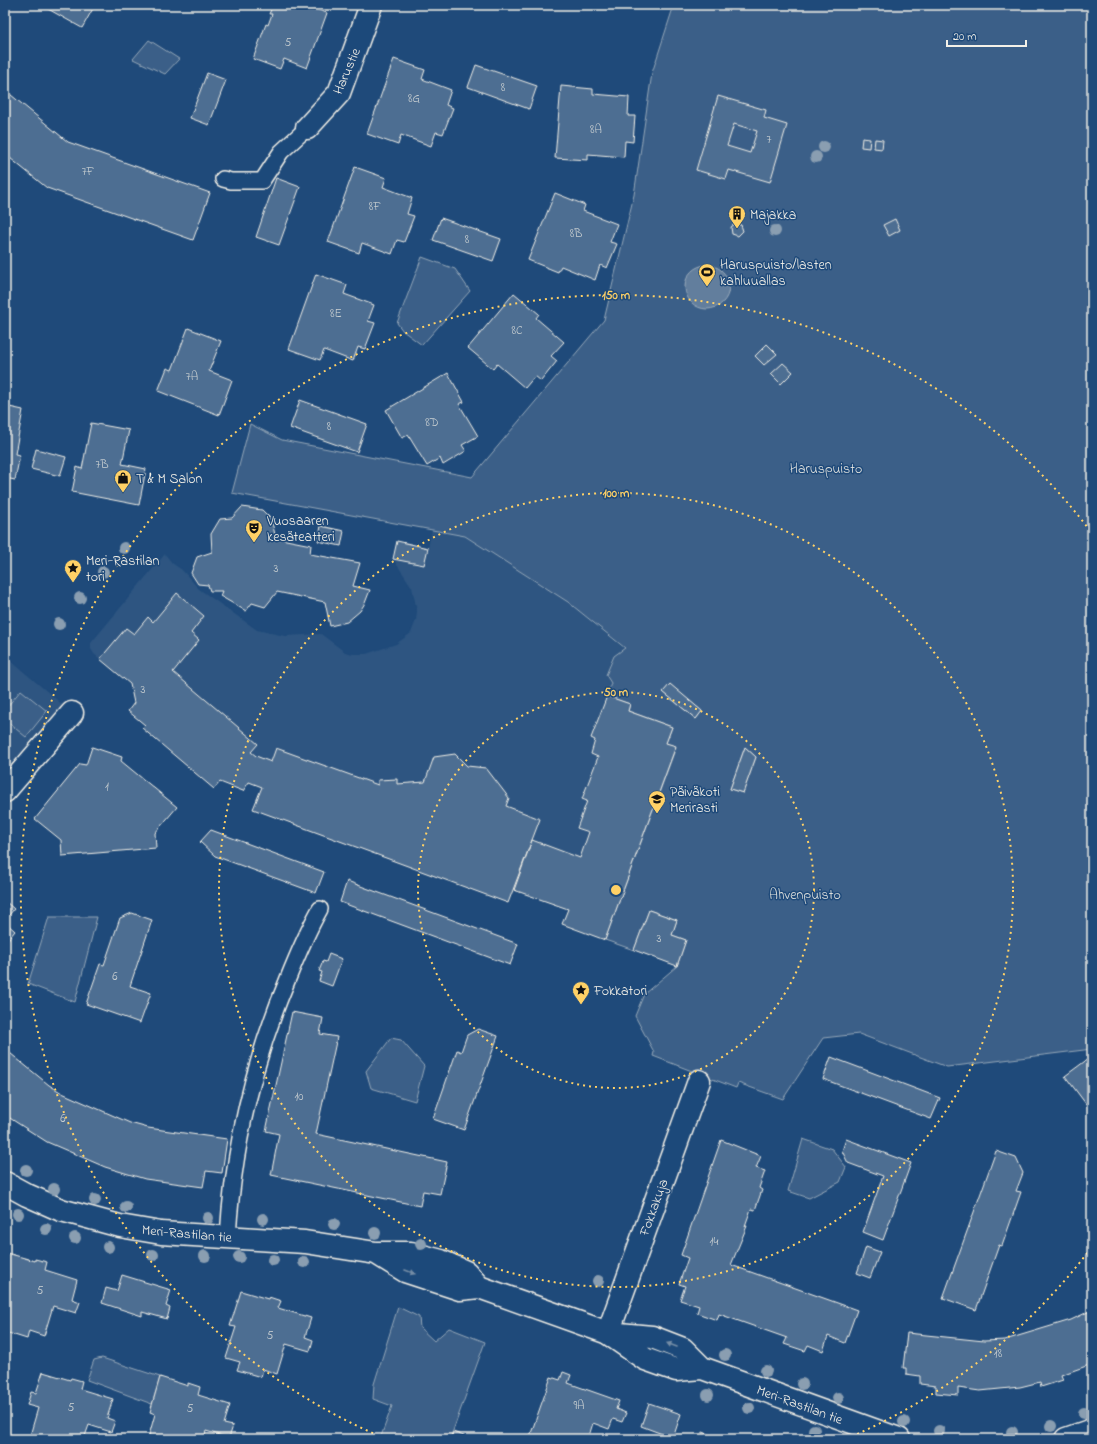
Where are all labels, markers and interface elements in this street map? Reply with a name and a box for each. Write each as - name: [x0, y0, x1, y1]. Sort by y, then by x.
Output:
- scale bar: [947, 22, 1026, 48]
- text: 20 m: [953, 28, 976, 46]
- house number: 5: [285, 34, 292, 52]
- street label: Harustie: [328, 44, 367, 98]
- house number: 8: [501, 79, 506, 97]
- house number: 8G: [408, 90, 420, 108]
- house number: 8A: [590, 121, 602, 139]
- house number: 7: [767, 131, 772, 149]
- house number: 7F: [82, 163, 95, 181]
- house number: 8F: [369, 198, 381, 216]
- building icon: Majakka: [727, 204, 747, 229]
- place label: Majakka: [750, 205, 796, 226]
- house number: 8B: [570, 225, 582, 243]
- house number: 8: [465, 231, 470, 249]
- place label: Haruspuisto/lasten kahluuallas: [720, 255, 832, 292]
- sports icon: Haruspuisto/lasten kahluuallas: [697, 262, 717, 287]
- text: 150 m: [602, 287, 631, 305]
- house number: 8E: [330, 305, 342, 323]
- house number: 8C: [511, 322, 523, 340]
- house number: 7A: [186, 368, 198, 386]
- house number: 8D: [425, 414, 439, 432]
- house number: 8: [327, 418, 332, 436]
- house number: 7B: [95, 456, 109, 474]
- park label: Haruspuisto: [790, 459, 862, 480]
- shop icon: T & M Salon: [113, 468, 133, 493]
- place label: T & M Salon: [136, 469, 203, 490]
- text: 100 m: [603, 485, 630, 503]
- place label: Vuosaaren kesäteatteri: [266, 511, 335, 548]
- theatre icon: Vuosaaren kesäteatteri: [244, 518, 264, 543]
- place label: Meri-Rastilan tori: [86, 551, 159, 588]
- place icon: Meri-Rastilan tori: [63, 558, 83, 583]
- house number: 3: [274, 560, 279, 578]
- house number: 3: [141, 681, 146, 699]
- text: 50 m: [604, 684, 629, 702]
- house number: 1: [105, 778, 109, 796]
- place label: Päiväkoti Merirasti: [670, 782, 720, 819]
- school or university icon: Päiväkoti Merirasti: [647, 789, 667, 814]
- centre of rings: [609, 883, 623, 897]
- park label: Ahvenpuisto: [769, 885, 841, 906]
- house number: 3: [657, 930, 662, 948]
- house number: 6: [112, 968, 118, 986]
- place icon: Fokkatori: [571, 980, 591, 1005]
- place label: Fokkatori: [593, 981, 647, 1002]
- house number: 10: [294, 1088, 304, 1106]
- house number: 6: [60, 1110, 66, 1128]
- street label: Fokkakuja: [634, 1176, 674, 1240]
- street label: Meri-Rastilan tie: [141, 1220, 234, 1249]
- house number: 14: [710, 1233, 718, 1251]
- one-way arrow: [404, 1270, 416, 1276]
- house number: 5: [37, 1282, 44, 1300]
- house number: 5: [267, 1327, 274, 1345]
- one-way arrow: [665, 1341, 677, 1347]
- house number: 18: [994, 1345, 1003, 1363]
- street label: Meri-Rastilan tie: [753, 1380, 846, 1431]
- house number: 9A: [573, 1397, 585, 1415]
- house number: 5: [68, 1399, 75, 1417]
- house number: 5: [187, 1400, 194, 1418]

